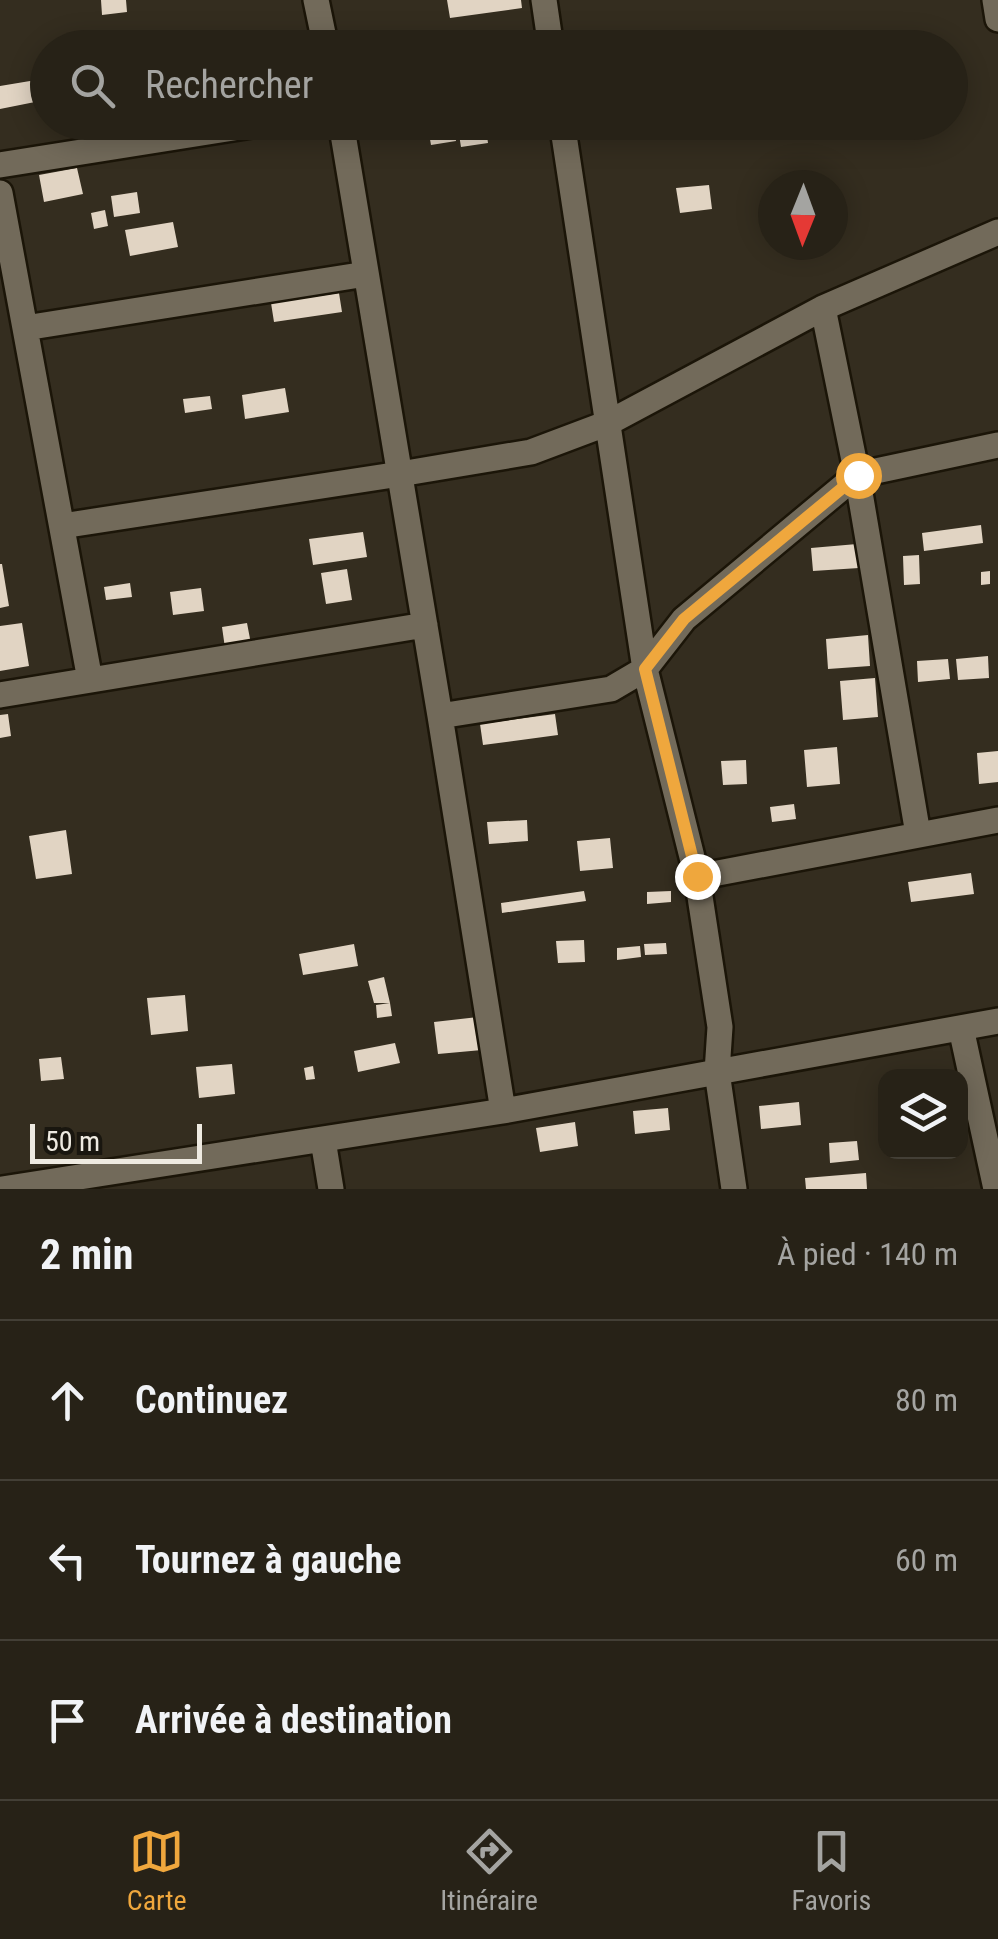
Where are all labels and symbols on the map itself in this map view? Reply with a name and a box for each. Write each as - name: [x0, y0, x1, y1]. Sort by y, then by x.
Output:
- north arrow: [758, 170, 848, 260]
- route start: [836, 453, 882, 499]
- route end: [675, 854, 721, 900]
- scale bar: [30, 1119, 202, 1164]

